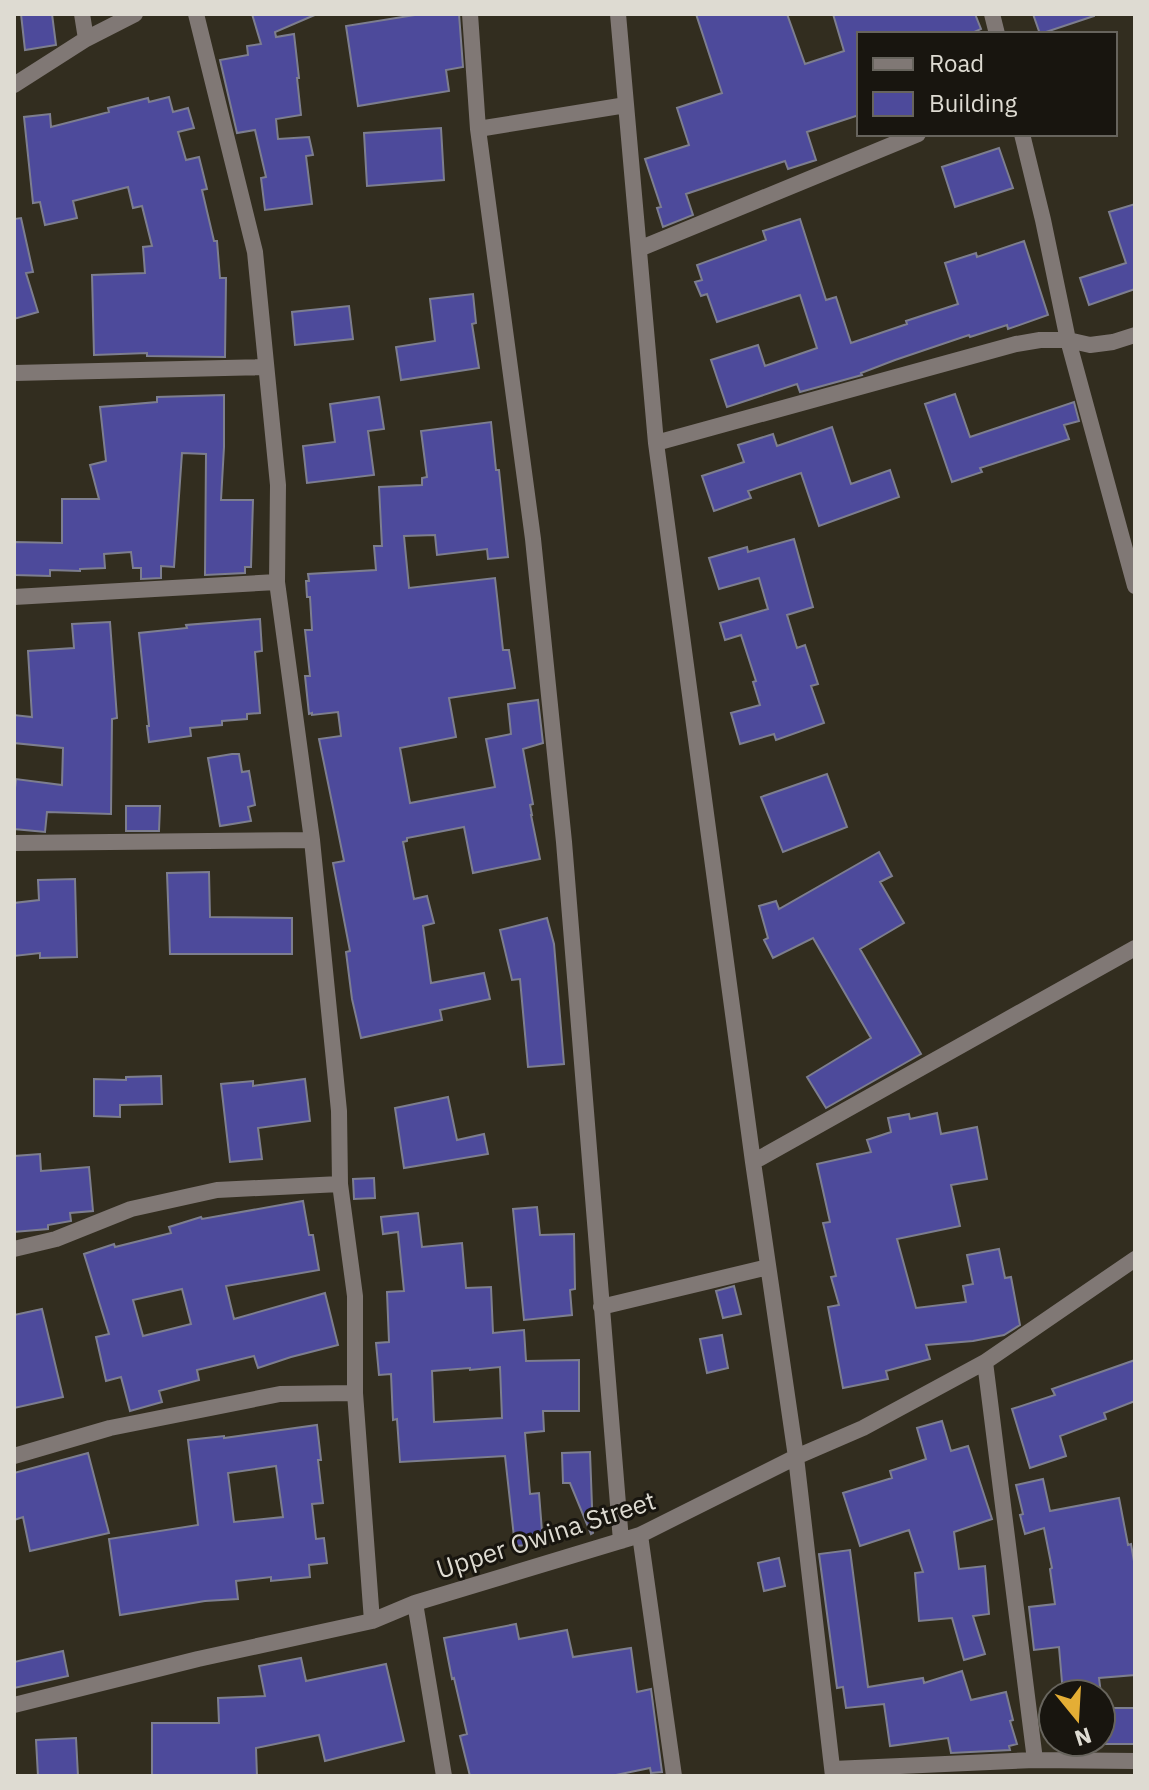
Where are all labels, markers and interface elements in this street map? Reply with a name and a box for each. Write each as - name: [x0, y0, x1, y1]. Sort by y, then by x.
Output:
- legend: [857, 32, 1117, 136]
- text: Road: [929, 47, 984, 79]
- text: Building: [929, 87, 1017, 119]
- street label: Upper Owina Street: [432, 1483, 660, 1586]
- north arrow: [1037, 1678, 1117, 1758]
- text: N: [1071, 1721, 1095, 1754]

